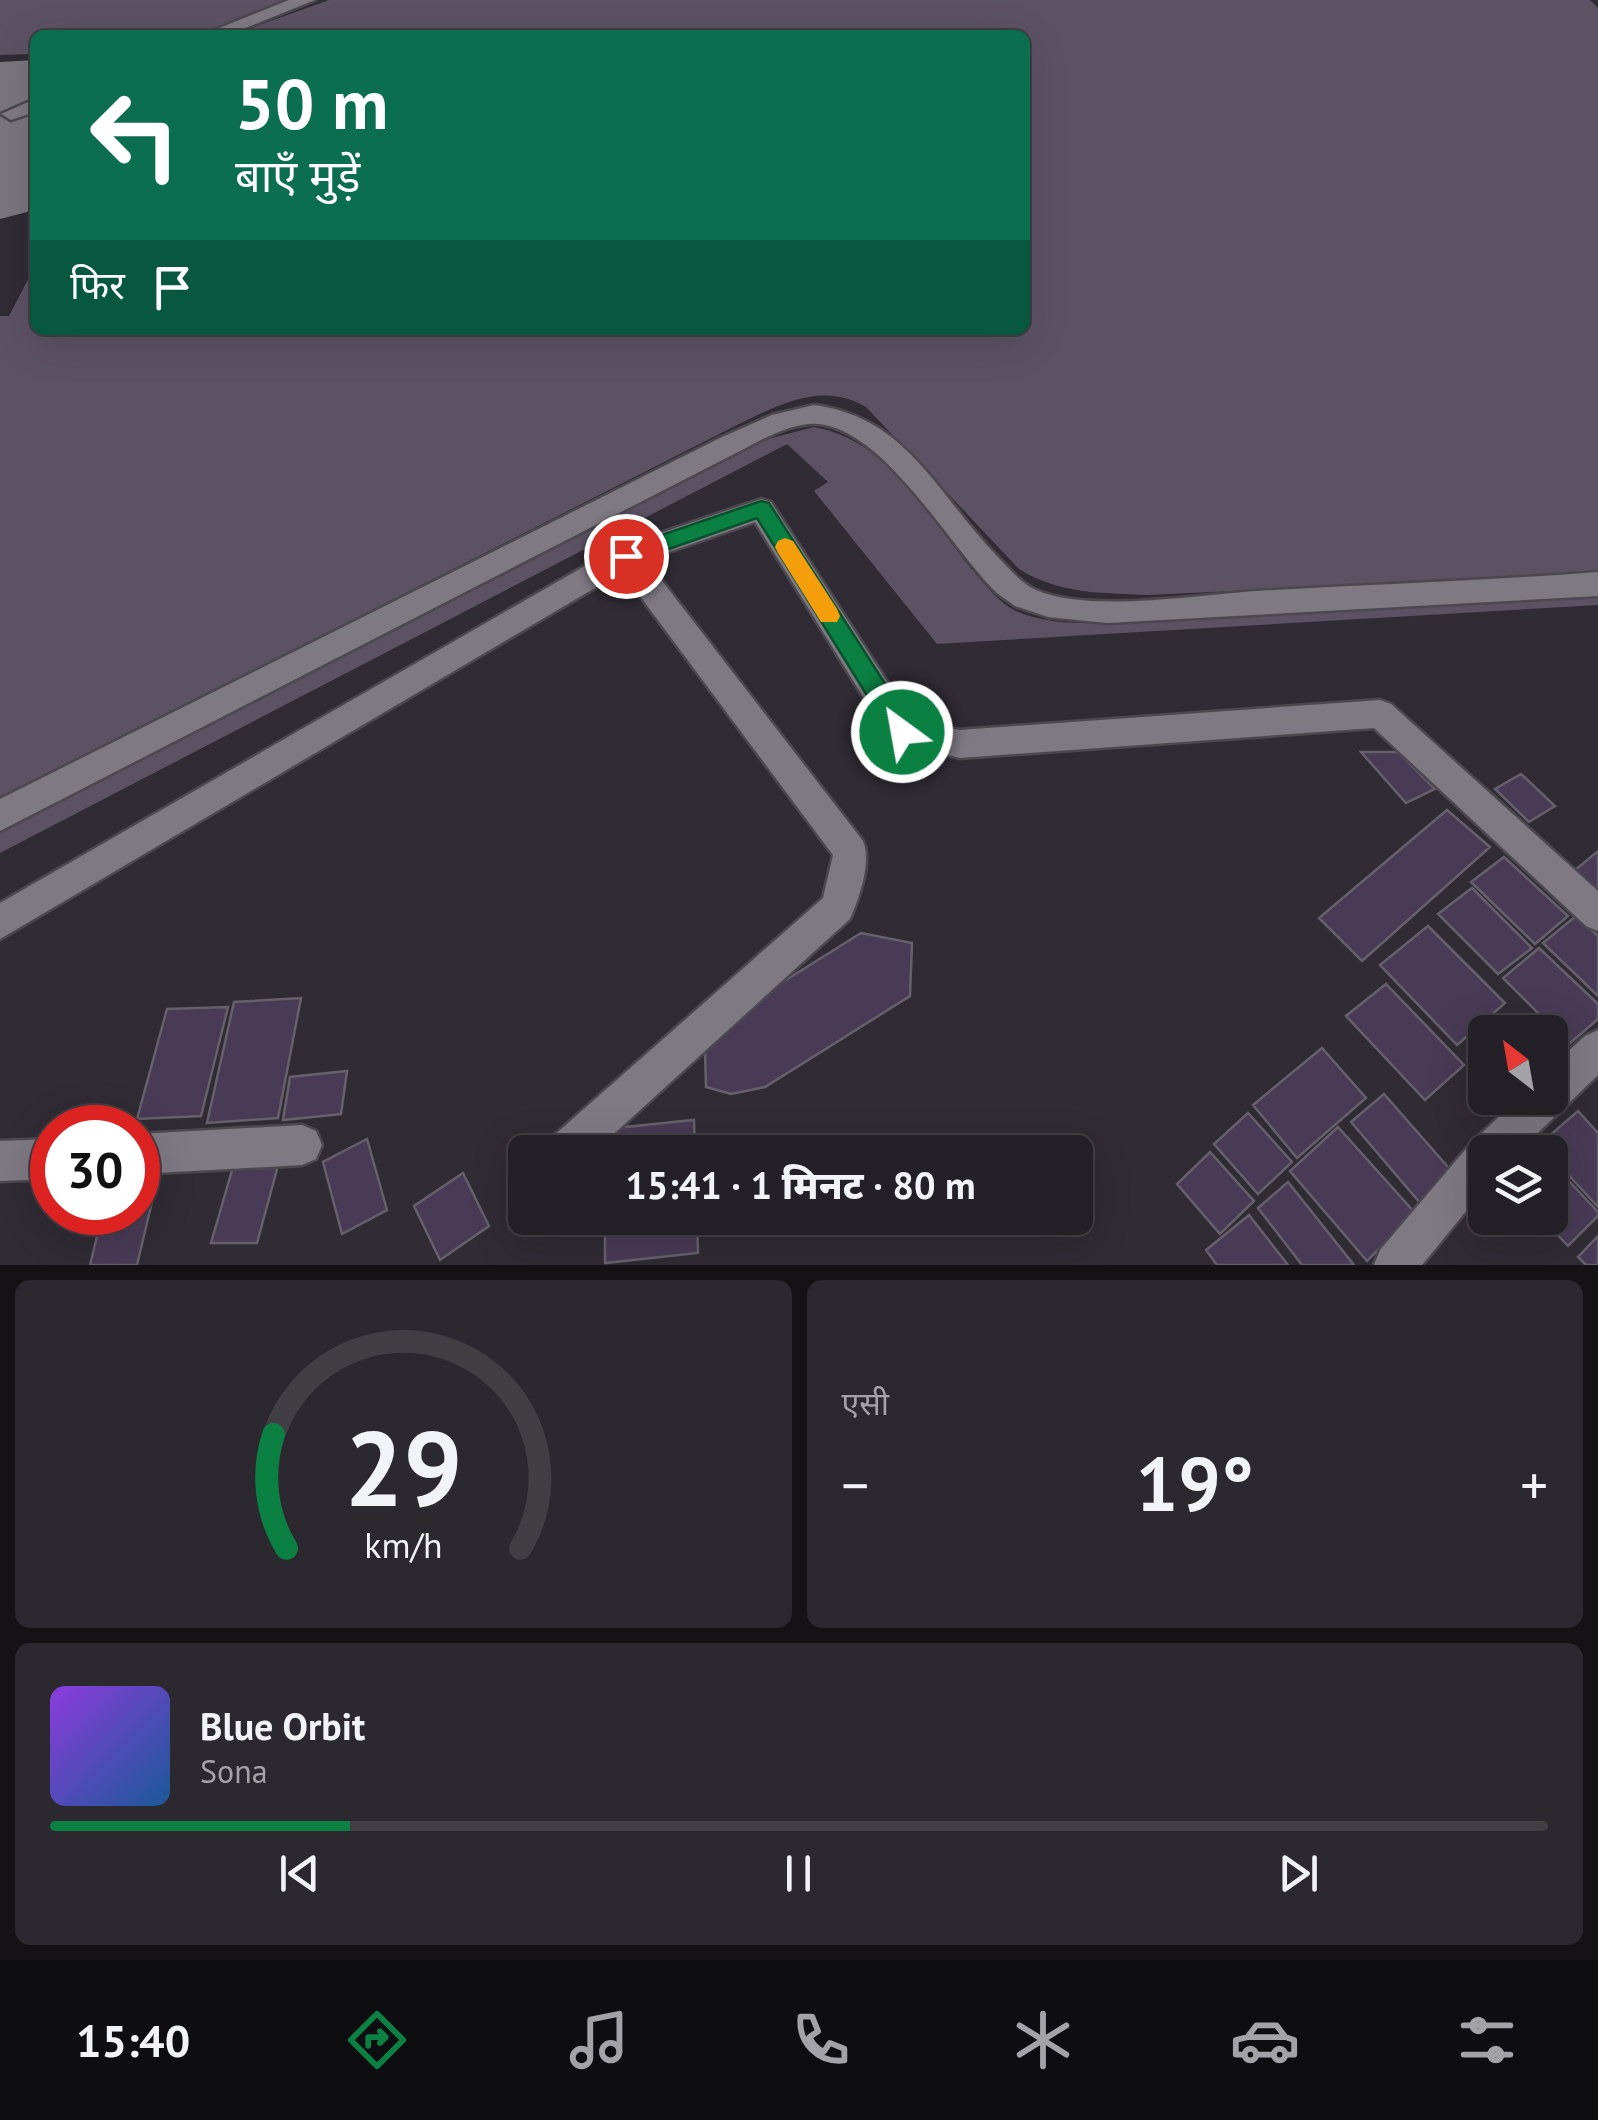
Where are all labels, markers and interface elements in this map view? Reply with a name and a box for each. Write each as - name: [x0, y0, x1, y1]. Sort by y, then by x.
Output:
- text: 50 m: [235, 58, 388, 148]
- icon: left: [70, 70, 200, 200]
- text: बाएँ मुड़ें: [235, 146, 360, 204]
- text: फिर: [70, 260, 125, 309]
- icon: arrive: [145, 260, 200, 315]
- pin: [584, 514, 669, 599]
- icon: arrive: [599, 529, 654, 584]
- position arrow: [850, 680, 954, 784]
- north arrow: [1468, 1015, 1568, 1115]
- map controls: [1468, 1015, 1568, 1235]
- speed limit sign: 30: [30, 1105, 160, 1235]
- button: layers: [1468, 1135, 1568, 1235]
- text: 15:41 · 1 मिनट · 80 m: [625, 1160, 976, 1209]
- text: एसी: [842, 1382, 889, 1424]
- text: 29: [344, 1400, 462, 1535]
- text: 19°: [1136, 1435, 1254, 1532]
- text: −: [842, 1449, 869, 1520]
- text: +: [1520, 1449, 1548, 1520]
- text: km/h: [364, 1522, 442, 1568]
- text: Blue Orbit: [200, 1701, 365, 1750]
- text: Sona: [200, 1750, 268, 1792]
- icon: previous: [272, 1846, 327, 1901]
- icon: pause: [771, 1846, 826, 1901]
- icon: next: [1271, 1846, 1326, 1901]
- icon: directions: [342, 2005, 412, 2075]
- icon: music: [564, 2005, 634, 2075]
- icon: phone: [786, 2005, 856, 2075]
- icon: climate: [1008, 2005, 1078, 2075]
- icon: car: [1230, 2005, 1300, 2075]
- icon: filters: [1452, 2005, 1522, 2075]
- text: 15:40: [76, 2011, 190, 2069]

